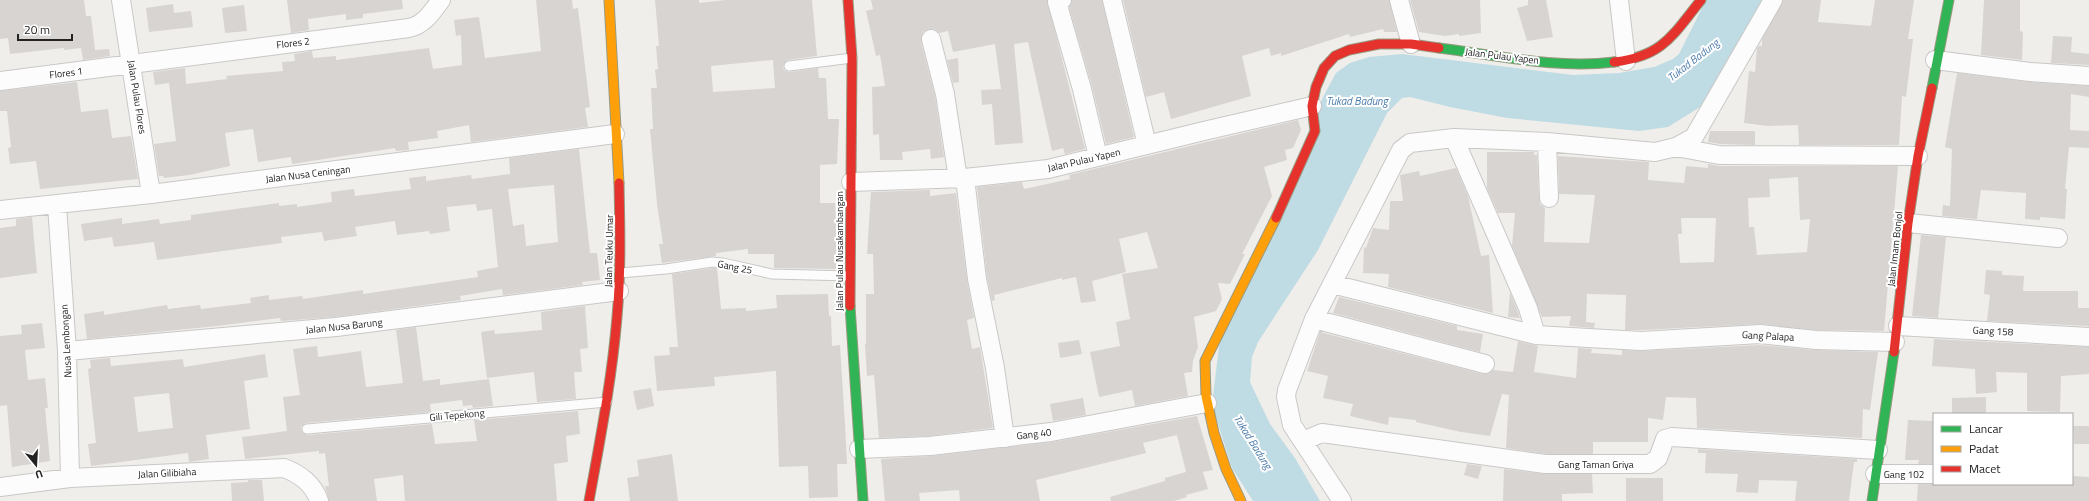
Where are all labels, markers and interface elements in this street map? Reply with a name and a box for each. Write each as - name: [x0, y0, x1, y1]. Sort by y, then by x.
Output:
- scale bar: [18, 16, 72, 42]
- text: 20 m: [24, 20, 50, 39]
- street label: Flores 2: [275, 34, 311, 52]
- water label: Tukad Badung: [1664, 34, 1724, 85]
- street label: Jalan Pulau Yapen: [1464, 44, 1540, 68]
- street label: Jalan Pulau Flores: [124, 59, 150, 135]
- street label: Flores 1: [48, 64, 84, 82]
- water label: Tukad Badung: [1326, 93, 1390, 109]
- street label: Jalan Pulau Yapen: [1046, 144, 1122, 176]
- street label: Jalan Nusa Ceningan: [265, 161, 351, 187]
- street label: Jalan Pulau Nusakambangan: [832, 191, 847, 311]
- street label: Jalan Imam Bonjol: [1884, 211, 1906, 287]
- street label: Jalan Teuku Umar: [601, 214, 617, 288]
- street label: Gang 25: [716, 256, 754, 278]
- street label: Nusa Lembongan: [57, 304, 75, 378]
- street label: Jalan Nusa Barung: [305, 315, 383, 337]
- street label: Gang 158: [1972, 322, 2014, 340]
- street label: Gang Palapa: [1741, 327, 1795, 345]
- street label: Gili Tepekong: [429, 405, 485, 425]
- water label: Tukad Badung: [1230, 412, 1277, 474]
- legend: [1933, 413, 2073, 485]
- text: Lancar: [1969, 419, 2003, 438]
- street label: Gang 40: [1016, 424, 1053, 444]
- text: Padat: [1969, 439, 1999, 458]
- north arrow: [16, 445, 56, 485]
- street label: Gang Taman Griya: [1558, 457, 1634, 472]
- text: Macet: [1969, 459, 2001, 478]
- street label: Jalan Gilibiaha: [137, 464, 197, 482]
- text: U: [33, 466, 45, 483]
- street label: Gang 102: [1884, 467, 1924, 482]

